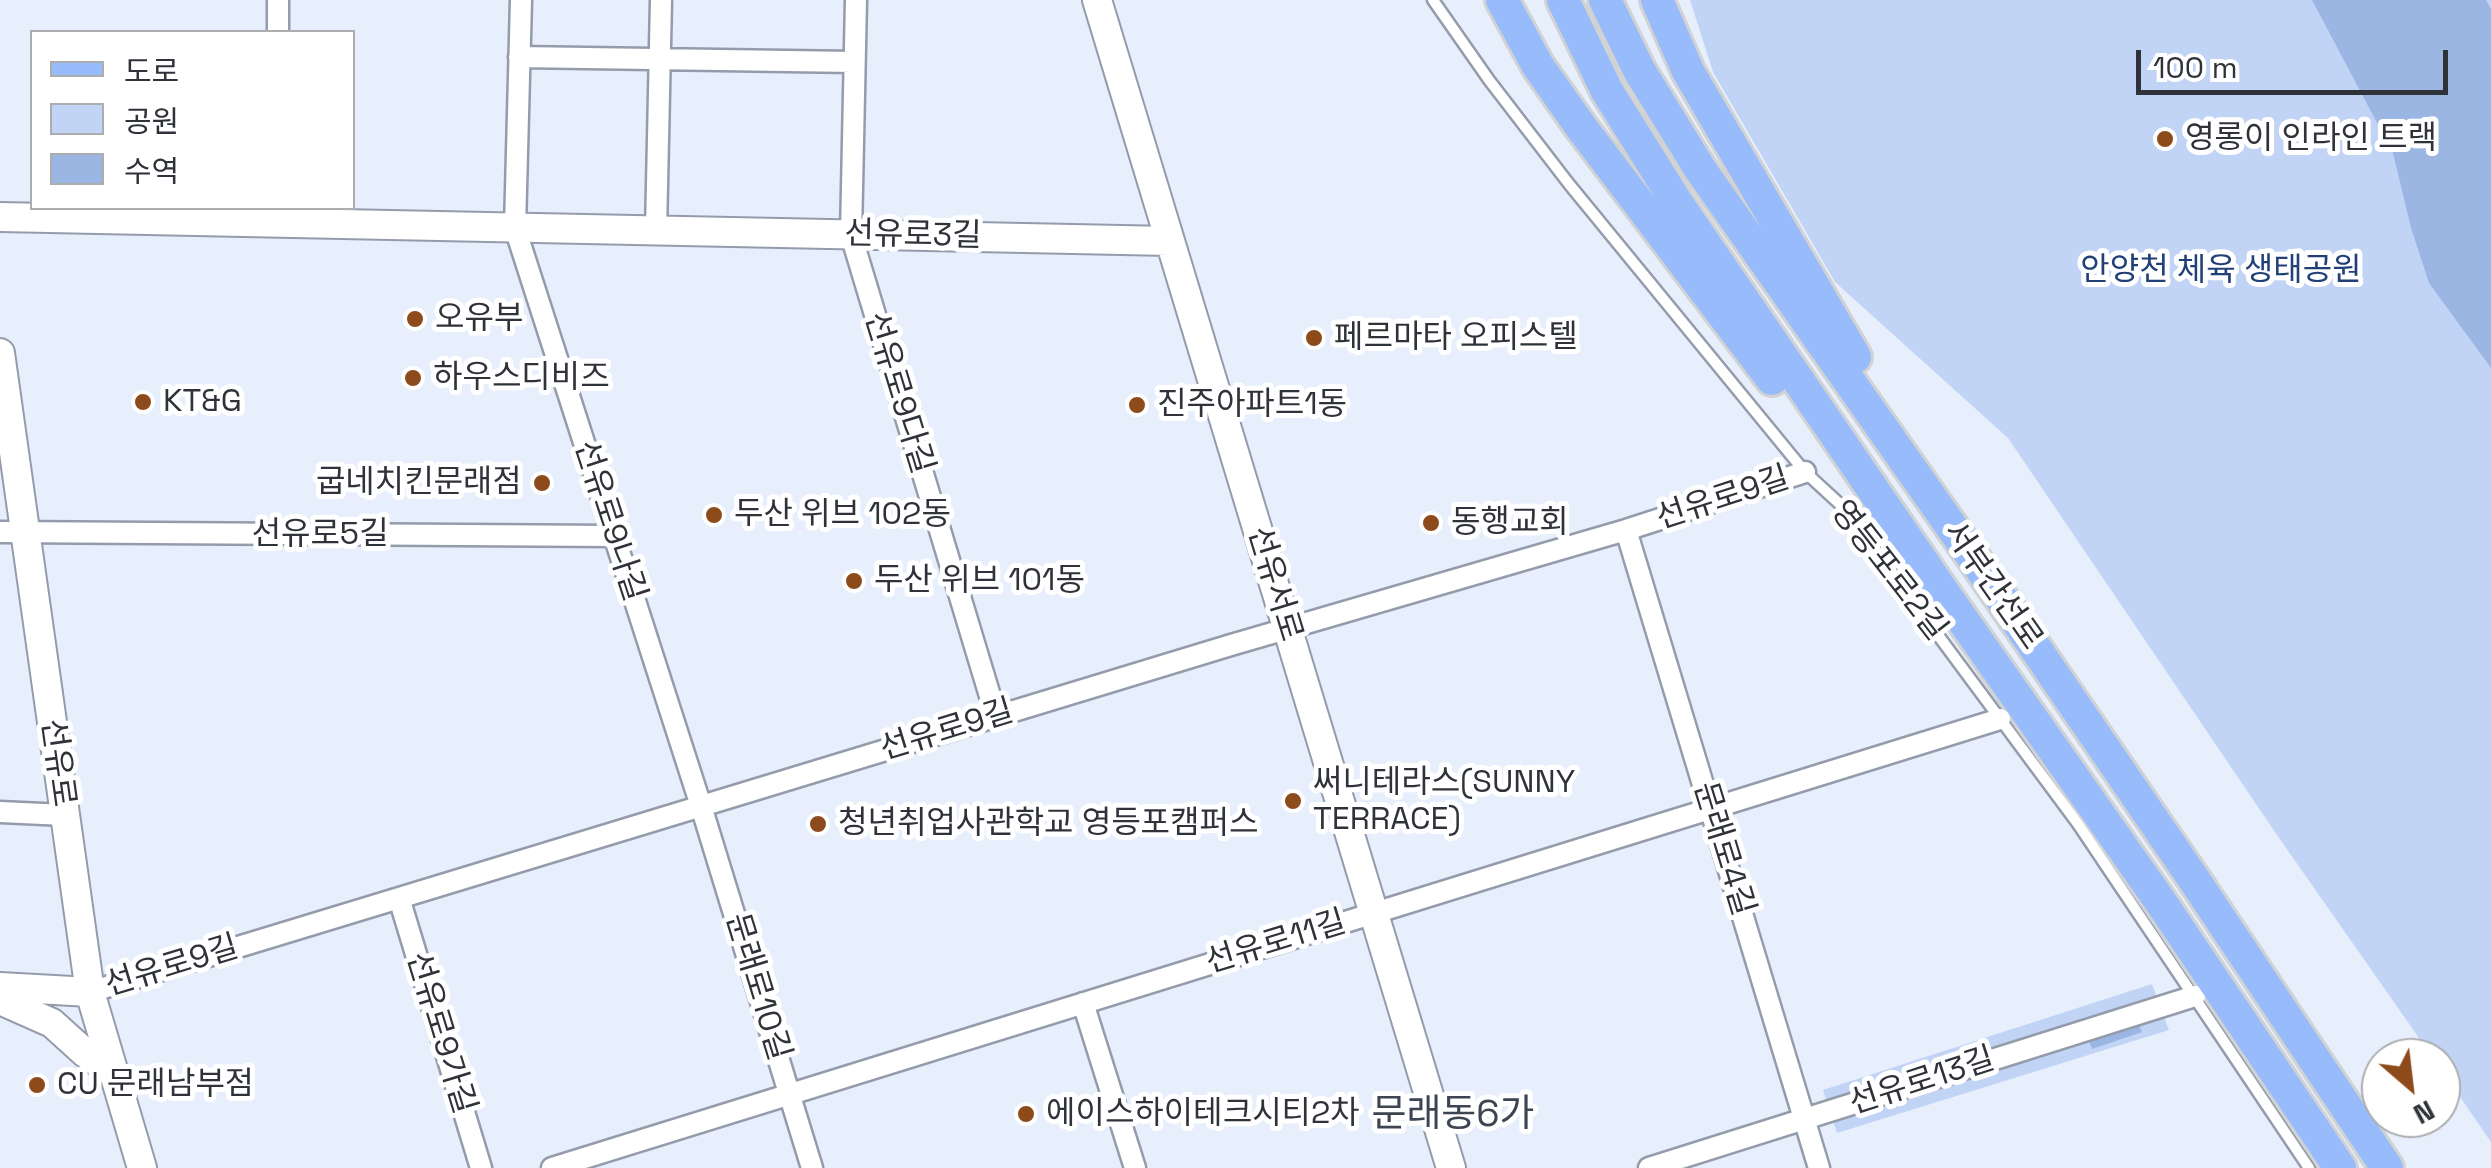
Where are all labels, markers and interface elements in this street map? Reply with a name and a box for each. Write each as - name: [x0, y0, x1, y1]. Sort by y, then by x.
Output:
- legend: [30, 30, 355, 210]
- scale bar: [2141, 30, 2454, 92]
- text: 100 m: [2153, 48, 2238, 87]
- text: 도로: [124, 52, 179, 91]
- text: 공원: [124, 102, 179, 141]
- place label: 영롱이 인라인 트랙: [2185, 120, 2437, 158]
- marker: 영롱이 인라인 트랙: [2154, 128, 2176, 150]
- text: 수역: [124, 152, 179, 191]
- street label: 선유로3길: [844, 216, 982, 256]
- park label: 안양천 체육 생태공원: [2080, 252, 2362, 290]
- place label: 오유부: [435, 300, 523, 338]
- marker: 오유부: [404, 308, 426, 330]
- street label: 선유로9다길: [855, 308, 941, 478]
- place label: 페르마타 오피스텔: [1334, 319, 1578, 357]
- marker: 페르마타 오피스텔: [1303, 327, 1325, 349]
- place label: 하우스디비즈: [433, 359, 610, 397]
- marker: 하우스디비즈: [402, 367, 424, 389]
- place label: KT&G: [163, 383, 242, 421]
- place label: 진주아파트1동: [1157, 386, 1347, 424]
- marker: KT&G: [132, 391, 154, 413]
- marker: 진주아파트1동: [1126, 394, 1148, 416]
- street label: 선유로9나길: [565, 436, 653, 606]
- street label: 선유로9길: [1652, 460, 1794, 538]
- place label: 굽네치킨문래점: [316, 464, 522, 502]
- marker: 굽네치킨문래점: [531, 472, 553, 494]
- street label: 영등포로2길: [1822, 494, 1954, 648]
- place label: 두산 위브 102동: [734, 496, 951, 534]
- marker: 두산 위브 102동: [703, 504, 725, 526]
- place label: 동행교회: [1451, 504, 1569, 542]
- marker: 동행교회: [1420, 512, 1442, 534]
- street label: 서부간선로: [1934, 515, 2050, 657]
- street label: 선유로5길: [252, 516, 388, 554]
- street label: 선유서로: [1238, 522, 1310, 646]
- place label: 두산 위브 101동: [874, 562, 1085, 600]
- marker: 두산 위브 101동: [843, 570, 865, 592]
- street label: 선유로9길: [876, 693, 1018, 769]
- street label: 선유로: [32, 717, 82, 809]
- place label: 써니테라스(SUNNY TERRACE): [1313, 764, 1575, 839]
- street label: 문래로4길: [1685, 778, 1761, 920]
- marker: 써니테라스(SUNNY TERRACE): [1282, 790, 1304, 812]
- place label: 청년취업사관학교 영등포캠퍼스: [838, 805, 1258, 843]
- marker: 청년취업사관학교 영등포캠퍼스: [807, 813, 829, 835]
- street label: 선유로11길: [1201, 904, 1351, 982]
- street label: 문래로10길: [716, 909, 798, 1065]
- street label: 선유로9길: [101, 929, 243, 1005]
- street label: 선유로9가길: [397, 948, 483, 1118]
- north arrow: [2361, 1038, 2461, 1138]
- street label: 선유로13길: [1845, 1040, 1999, 1124]
- place label: CU 문래남부점: [57, 1066, 254, 1104]
- marker: CU 문래남부점: [26, 1074, 48, 1096]
- text: N: [2407, 1092, 2441, 1133]
- district label: 문래동6가: [1371, 1093, 1535, 1139]
- place label: 에이스하이테크시티2차: [1046, 1095, 1360, 1133]
- marker: 에이스하이테크시티2차: [1015, 1103, 1037, 1125]

